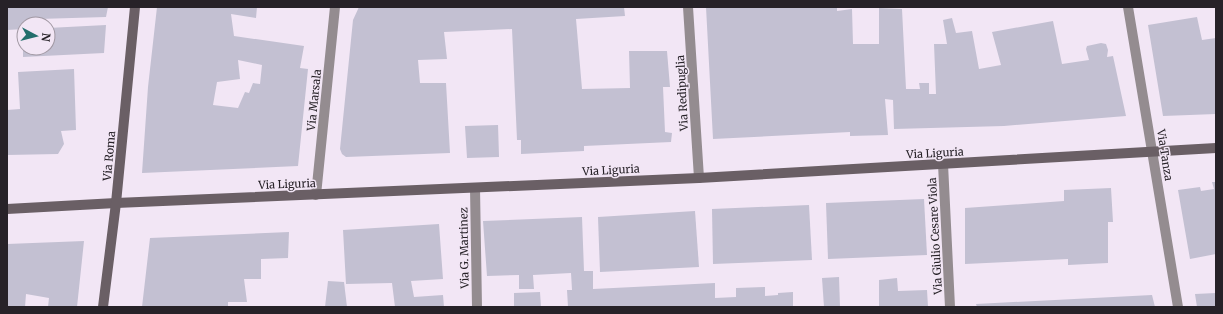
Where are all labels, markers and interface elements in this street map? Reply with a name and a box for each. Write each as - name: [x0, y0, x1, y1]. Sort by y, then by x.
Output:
- north arrow: [16, 16, 56, 56]
- text: N: [38, 32, 53, 43]
- street label: Via Redipuglia: [673, 55, 691, 132]
- street label: Via Marsala: [304, 68, 324, 132]
- street label: Via Tanza: [1154, 127, 1176, 182]
- street label: Via Roma: [100, 130, 118, 183]
- street label: Via Liguria: [905, 145, 964, 162]
- street label: Via Liguria: [581, 162, 640, 179]
- street label: Via Liguria: [257, 176, 316, 192]
- street label: Via Giulio Cesare Viola: [925, 177, 945, 296]
- street label: Via G. Martinez: [456, 207, 472, 290]

